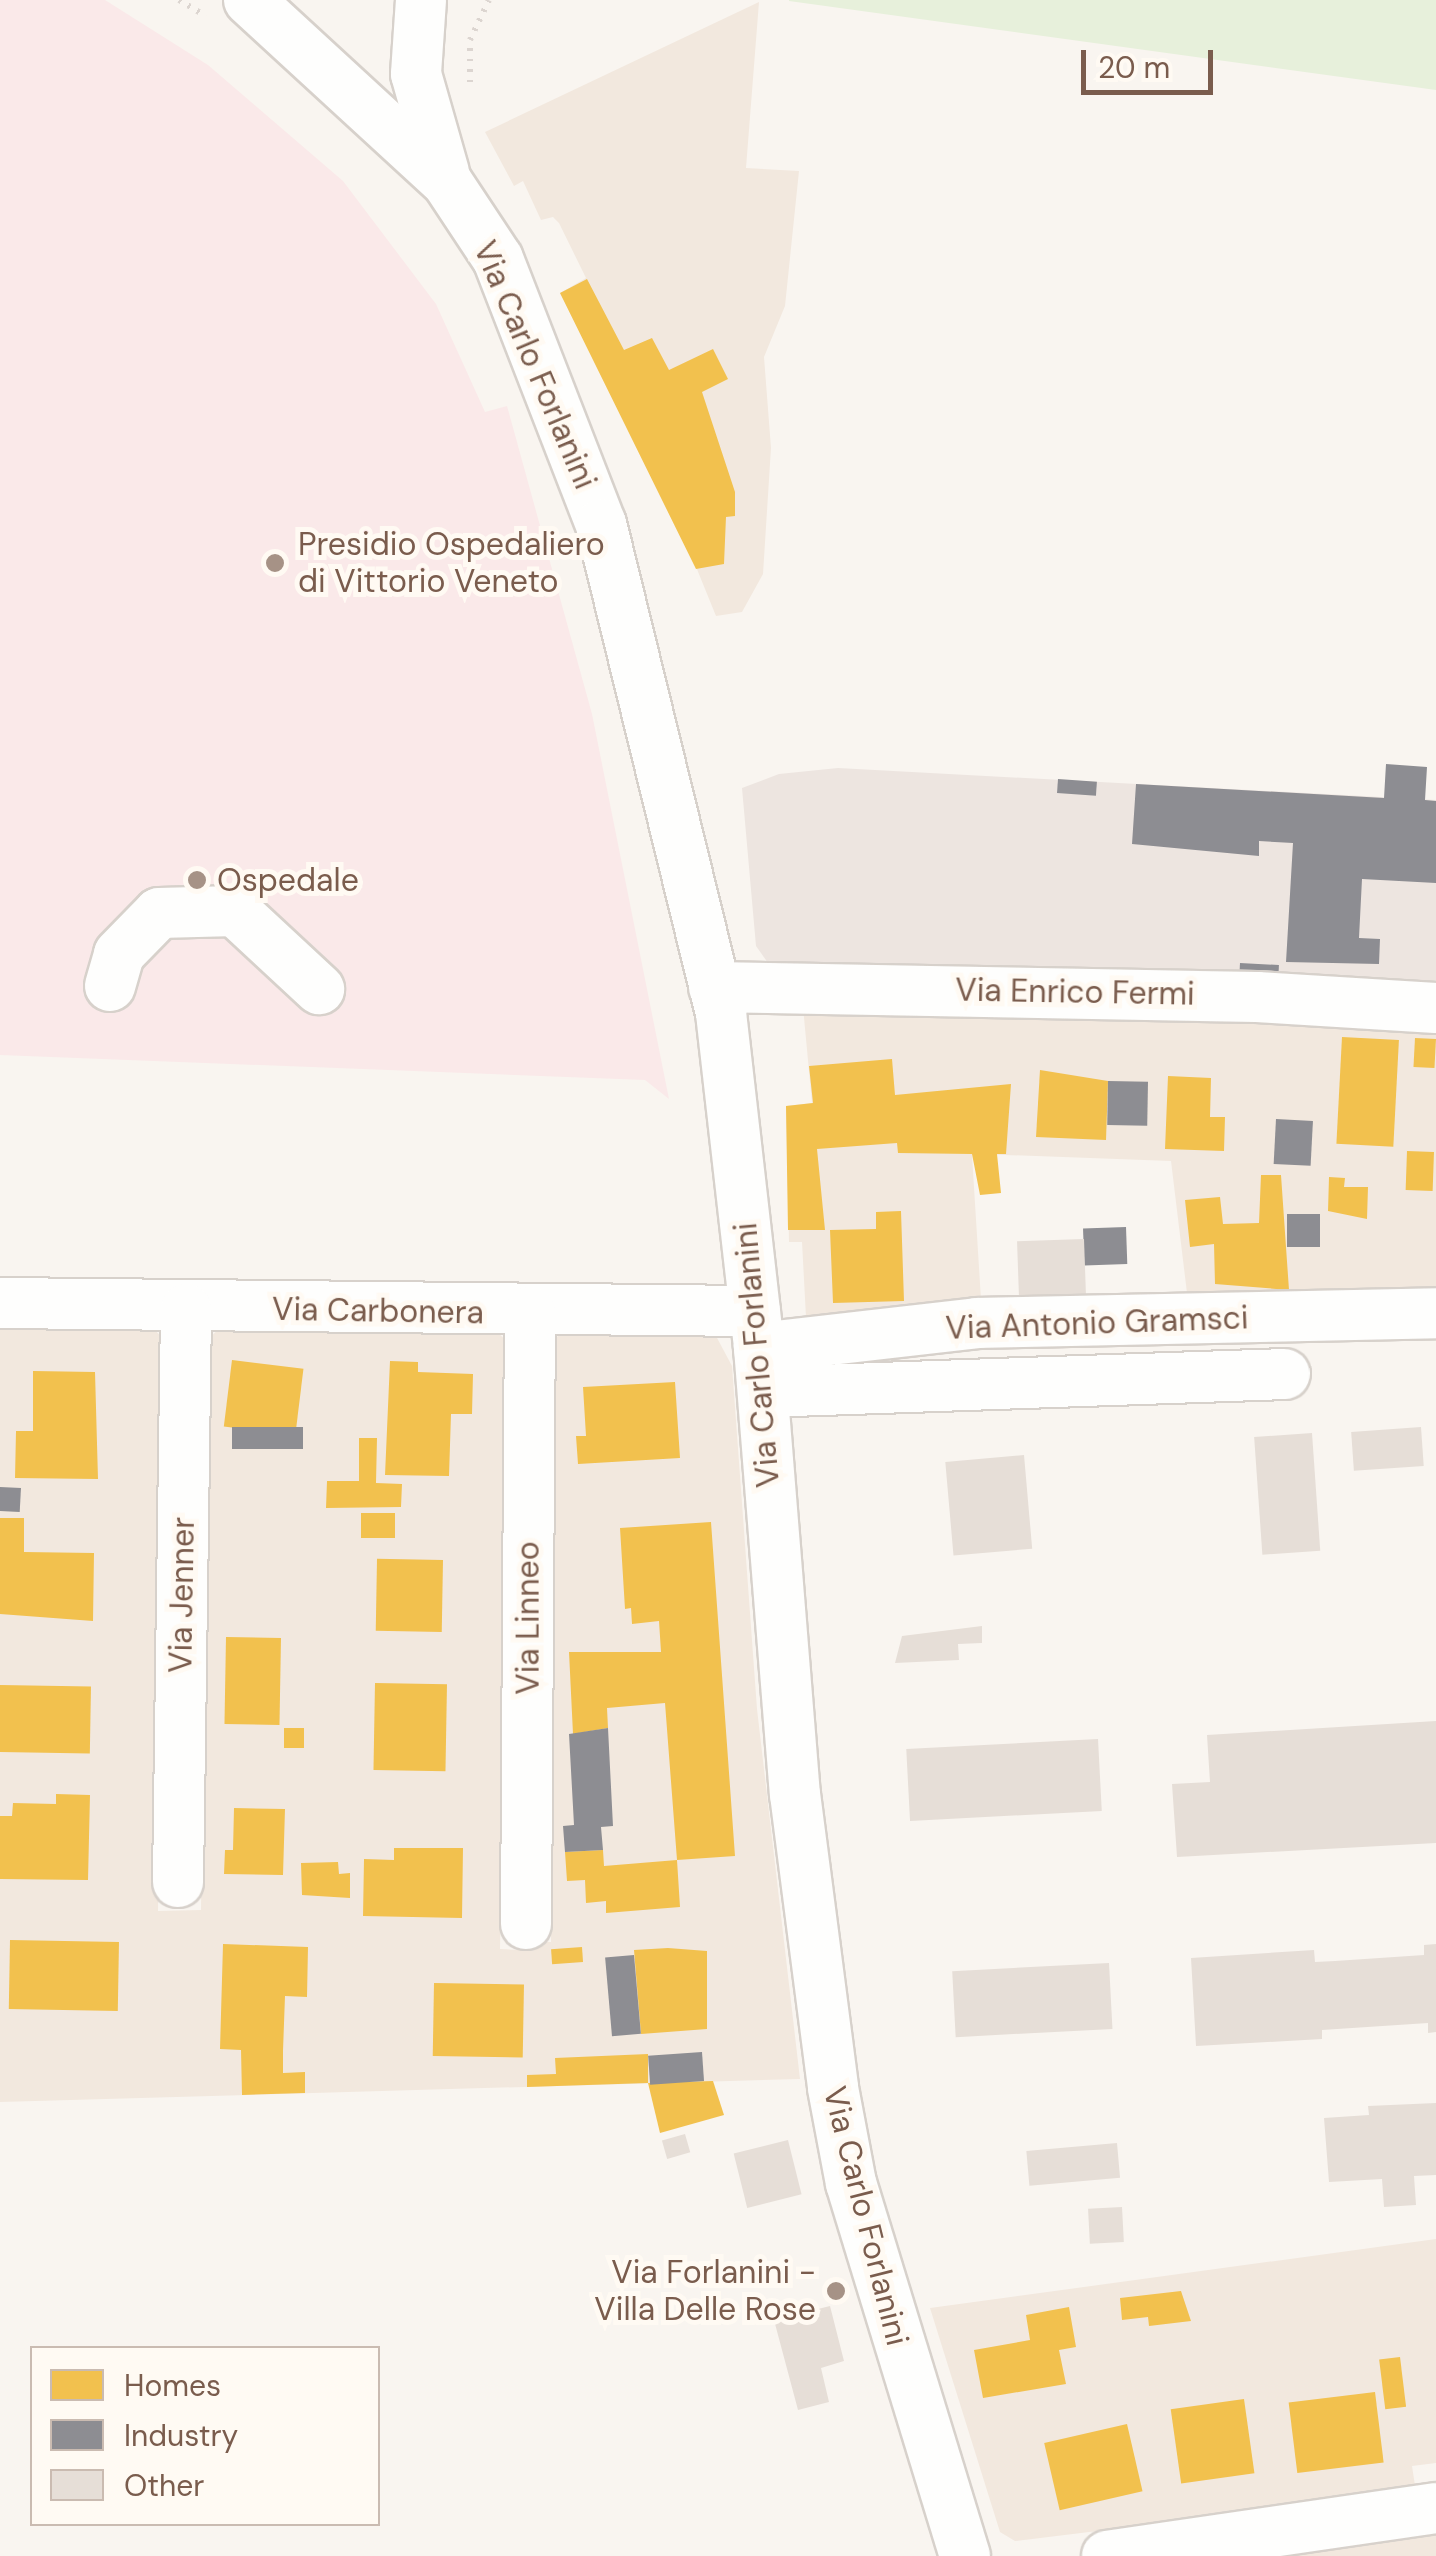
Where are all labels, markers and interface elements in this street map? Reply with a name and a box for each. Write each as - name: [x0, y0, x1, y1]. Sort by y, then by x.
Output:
- scale bar: [1086, 30, 1218, 92]
- text: 20 m: [1098, 48, 1170, 87]
- street label: Via Carlo Forlanini: [465, 235, 605, 495]
- place label: Presidio Ospedaliero di Vittorio Veneto: [298, 526, 605, 601]
- marker: Presidio Ospedaliero di Vittorio Veneto: [262, 550, 288, 576]
- place label: Ospedale: [217, 861, 359, 899]
- marker: Ospedale: [186, 869, 208, 891]
- street label: Via Enrico Fermi: [955, 971, 1195, 1013]
- street label: Via Carlo Forlanini: [726, 1221, 788, 1489]
- street label: Via Carbonera: [272, 1290, 484, 1332]
- street label: Via Antonio Gramsci: [945, 1299, 1249, 1347]
- street label: Via Jenner: [161, 1517, 203, 1673]
- street label: Via Linneo: [509, 1541, 547, 1695]
- street label: Via Carlo Forlanini: [815, 2082, 917, 2350]
- place label: Via Forlanini - Villa Delle Rose: [594, 2254, 816, 2329]
- marker: Via Forlanini - Villa Delle Rose: [825, 2280, 847, 2302]
- legend: [30, 2346, 380, 2526]
- text: Homes: [124, 2366, 221, 2405]
- text: Industry: [124, 2416, 238, 2455]
- text: Other: [124, 2466, 204, 2505]

